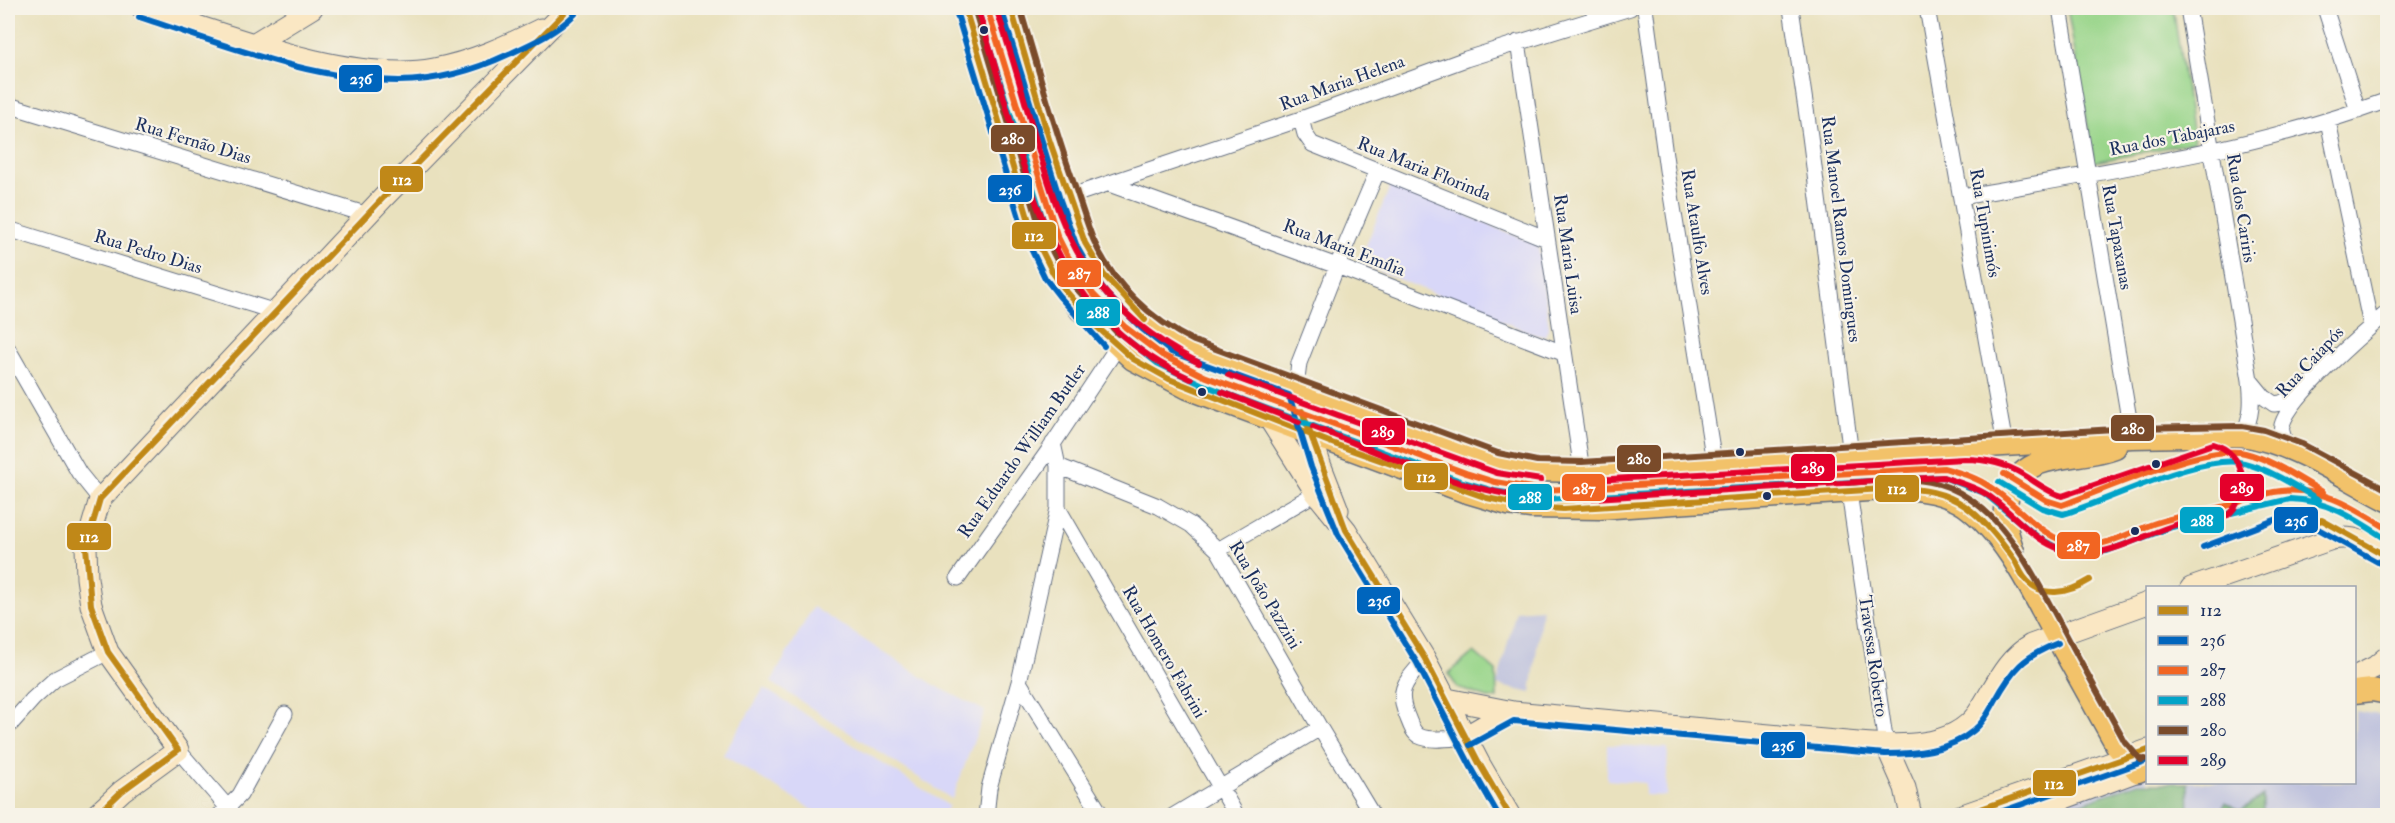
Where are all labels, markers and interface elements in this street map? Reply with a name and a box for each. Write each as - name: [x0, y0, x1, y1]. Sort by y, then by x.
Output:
- unlabelled marker: [978, 24, 990, 36]
- street label: Rua Maria Helena: [1276, 50, 1408, 116]
- line badge: 236: [338, 64, 383, 93]
- text: 236: [350, 69, 374, 89]
- street label: Rua Fernão Dias: [132, 112, 254, 170]
- street label: Rua Manoel Ramos Domingues: [1816, 114, 1866, 344]
- street label: Rua dos Tabajaras: [2107, 115, 2237, 161]
- line badge: 280: [990, 124, 1036, 153]
- text: 280: [1001, 129, 1025, 149]
- street label: Rua Maria Florinda: [1354, 132, 1495, 206]
- street label: Rua dos Cariris: [2221, 152, 2261, 264]
- line badge: 112: [379, 165, 424, 193]
- street label: Rua Ataulfo Alves: [1676, 167, 1718, 297]
- street label: Rua Tupinimós: [1964, 167, 2006, 279]
- text: 112: [392, 170, 412, 190]
- line badge: 236: [987, 174, 1033, 203]
- text: 236: [999, 180, 1023, 200]
- street label: Rua Tapaxanas: [2096, 182, 2138, 292]
- street label: Rua Maria Luisa: [1548, 192, 1588, 316]
- street label: Rua Maria Emília: [1280, 214, 1409, 282]
- line badge: 112: [1011, 221, 1057, 250]
- street label: Rua Pedro Dias: [91, 225, 205, 279]
- text: 112: [1024, 226, 1044, 246]
- line badge: 287: [1056, 259, 1102, 288]
- text: 287: [1068, 264, 1091, 284]
- line badge: 288: [1075, 298, 1121, 327]
- text: 288: [1086, 303, 1110, 323]
- street label: Rua Caiapós: [2271, 321, 2349, 403]
- street label: Rua Eduardo William Butler: [953, 359, 1091, 543]
- unlabelled marker: [1196, 386, 1208, 398]
- line badge: 280: [2110, 414, 2155, 442]
- line badge: 289: [1361, 417, 1406, 446]
- text: 280: [2121, 419, 2145, 439]
- text: 289: [1371, 422, 1395, 442]
- line badge: 280: [1616, 444, 1662, 473]
- unlabelled marker: [1734, 446, 1746, 458]
- text: 280: [1627, 449, 1651, 469]
- line badge: 289: [1790, 453, 1836, 482]
- text: 289: [1801, 458, 1825, 478]
- unlabelled marker: [2150, 458, 2162, 470]
- line badge: 112: [1403, 462, 1449, 491]
- text: 112: [1416, 467, 1436, 487]
- line badge: 287: [1561, 473, 1606, 502]
- line badge: 289: [2219, 473, 2265, 502]
- line badge: 112: [1874, 474, 1920, 503]
- text: 289: [2230, 478, 2254, 498]
- text: 287: [1573, 479, 1596, 499]
- text: 112: [1887, 479, 1907, 499]
- line badge: 288: [1507, 483, 1553, 511]
- text: 288: [1518, 488, 1542, 508]
- unlabelled marker: [1761, 490, 1773, 502]
- line badge: 288: [2179, 506, 2225, 534]
- line badge: 236: [2273, 506, 2319, 534]
- text: 288: [2190, 511, 2214, 531]
- text: 236: [2285, 511, 2309, 531]
- line badge: 112: [66, 522, 112, 551]
- unlabelled marker: [2129, 525, 2141, 537]
- text: 112: [79, 527, 99, 547]
- line badge: 287: [2056, 531, 2101, 560]
- text: 287: [2067, 536, 2090, 556]
- street label: Rua João Pazzini: [1224, 537, 1306, 654]
- street label: Rua Homero Fabrini: [1117, 582, 1211, 723]
- line badge: 236: [1356, 586, 1401, 615]
- legend: [2146, 586, 2356, 784]
- text: 236: [1368, 591, 1392, 611]
- street label: Travessa Roberto: [1853, 594, 1893, 719]
- text: 112: [2200, 599, 2222, 622]
- text: 236: [2200, 629, 2226, 652]
- text: 287: [2200, 659, 2226, 682]
- text: 288: [2200, 689, 2226, 712]
- text: 280: [2200, 719, 2227, 742]
- line badge: 236: [1760, 731, 1806, 759]
- text: 236: [1772, 736, 1796, 756]
- text: 289: [2200, 749, 2227, 772]
- line badge: 112: [2032, 769, 2077, 797]
- text: 112: [2044, 774, 2064, 794]

